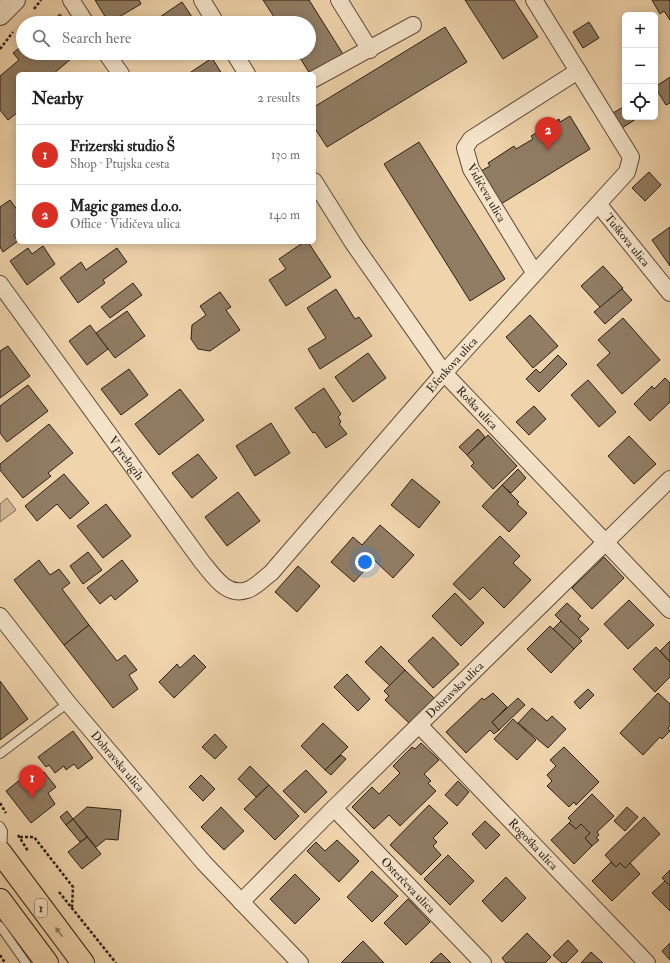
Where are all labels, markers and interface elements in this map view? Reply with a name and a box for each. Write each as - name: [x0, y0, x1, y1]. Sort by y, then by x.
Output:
- map controls: [622, 12, 658, 120]
- button: +: [622, 12, 658, 48]
- search box: [16, 16, 316, 60]
- icon: search: [30, 27, 52, 49]
- text: Search here: [62, 29, 131, 48]
- button: −: [622, 48, 658, 84]
- button: locate: [622, 84, 658, 120]
- text: Nearby: [32, 88, 83, 109]
- text: 2 results: [257, 90, 300, 106]
- pin: 2: [535, 117, 561, 150]
- text: Frizerski studio Š: [70, 137, 175, 156]
- text: 1: [43, 147, 47, 163]
- text: 130 m: [271, 147, 300, 163]
- text: Shop · Ptujska cesta: [70, 156, 170, 172]
- street label: Vidičeva ulica: [463, 161, 509, 226]
- text: Magic games d.o.o.: [70, 197, 181, 216]
- text: 2: [42, 207, 48, 223]
- text: 140 m: [269, 207, 300, 223]
- street label: Tuškova ulica: [601, 210, 654, 270]
- text: Office · Vidičeva ulica: [70, 216, 180, 232]
- street label: Efenkova ulica: [423, 333, 481, 396]
- street label: Roška ulica: [453, 383, 502, 433]
- street label: V prelogih: [105, 433, 148, 483]
- your location: [355, 552, 375, 572]
- street label: Dobravska ulica: [422, 657, 487, 722]
- street label: Dobravska ulica: [88, 728, 148, 796]
- pin: 1: [19, 765, 45, 798]
- street label: Rogoška ulica: [505, 815, 562, 874]
- street label: Osterčeva ulica: [378, 854, 439, 917]
- road number: 1: [35, 899, 47, 917]
- one-way arrow: [55, 926, 64, 937]

